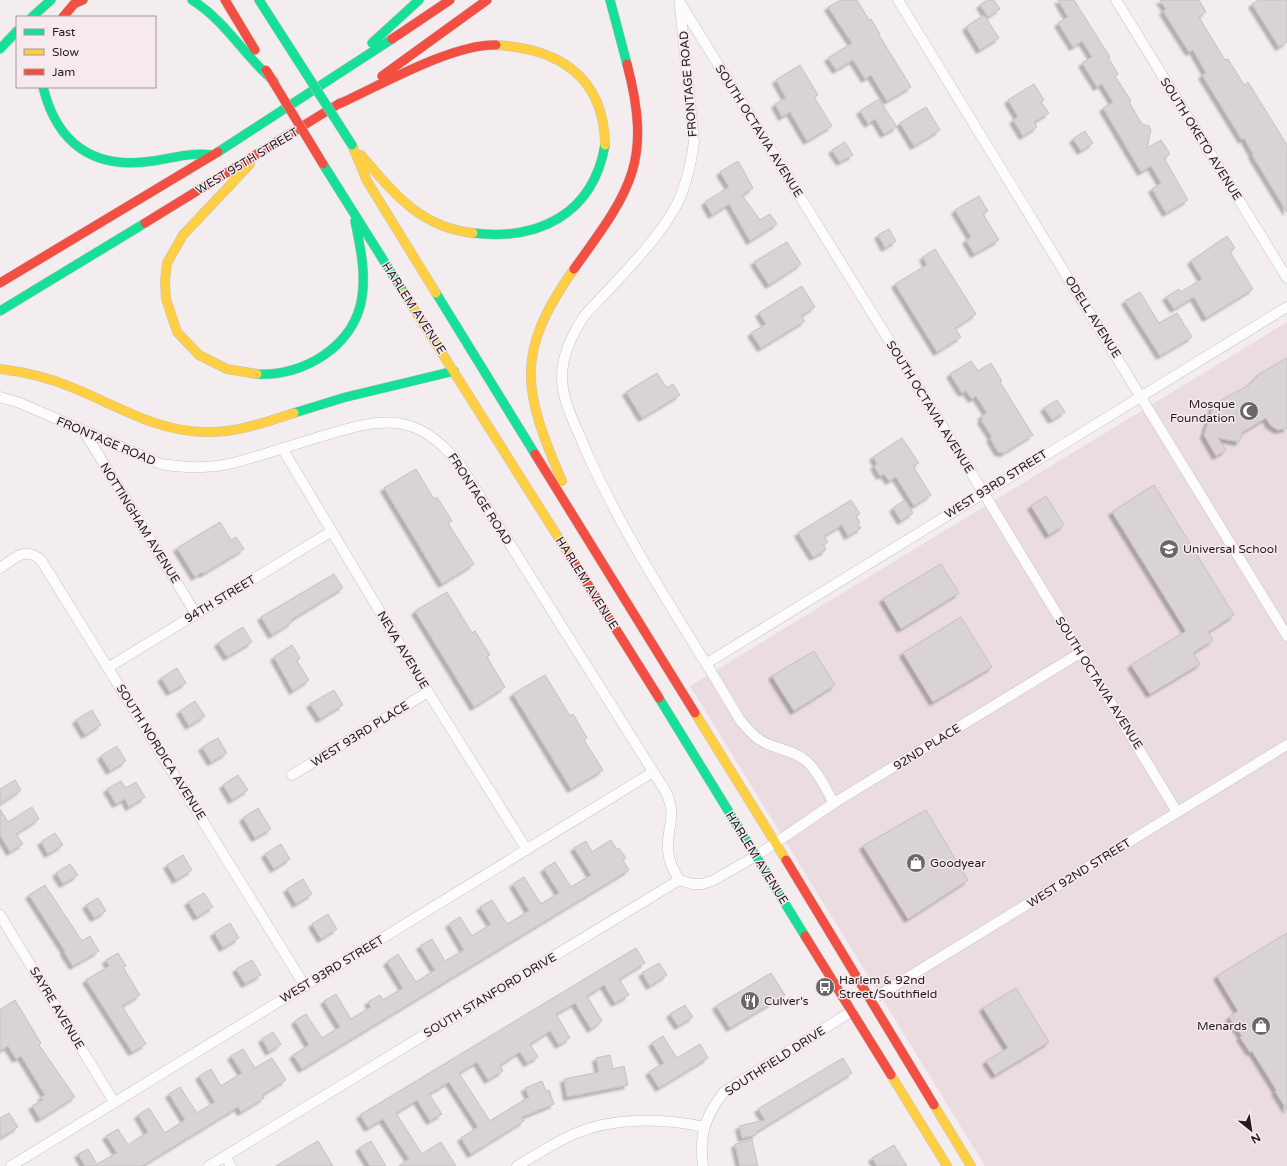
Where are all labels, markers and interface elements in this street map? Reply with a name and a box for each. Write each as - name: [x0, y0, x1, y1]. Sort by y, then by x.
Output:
- legend: [16, 16, 156, 88]
- text: Fast: [52, 25, 76, 39]
- street label: FRONTAGE ROAD: [676, 30, 700, 138]
- text: Slow: [52, 45, 79, 59]
- street label: SOUTH OCTAVIA AVENUE: [712, 62, 806, 200]
- text: Jam: [52, 65, 75, 79]
- street label: SOUTH OKETO AVENUE: [1157, 75, 1245, 203]
- street label: WEST 95TH STREET: [193, 124, 301, 197]
- street label: HARLEM AVENUE: [379, 259, 449, 357]
- street label: ODELL AVENUE: [1062, 273, 1124, 361]
- street label: SOUTH OCTAVIA AVENUE: [883, 338, 977, 476]
- place label: Mosque Foundation: [1170, 397, 1235, 425]
- mosque icon: Mosque Foundation: [1238, 400, 1260, 422]
- street label: FRONTAGE ROAD: [54, 414, 158, 468]
- street label: WEST 93RD STREET: [942, 446, 1050, 521]
- street label: FRONTAGE ROAD: [445, 451, 515, 547]
- street label: NOTTINGHAM AVENUE: [97, 460, 183, 586]
- street label: HARLEM AVENUE: [553, 534, 621, 632]
- school or university icon: Universal School: [1158, 538, 1180, 560]
- place label: Universal School: [1183, 542, 1277, 556]
- street label: 94TH STREET: [182, 572, 258, 626]
- street label: NEVA AVENUE: [374, 609, 432, 692]
- street label: SOUTH OCTAVIA AVENUE: [1052, 614, 1146, 752]
- street label: SOUTH NORDICA AVENUE: [113, 682, 209, 823]
- street label: WEST 93RD PLACE: [309, 698, 412, 770]
- street label: 92ND PLACE: [891, 721, 963, 773]
- street label: HARLEM AVENUE: [723, 809, 791, 907]
- street label: WEST 92ND STREET: [1025, 835, 1134, 911]
- shop icon: Goodyear: [905, 852, 927, 874]
- place label: Goodyear: [930, 856, 986, 870]
- street label: WEST 93RD STREET: [278, 932, 387, 1005]
- street label: SOUTH STANFORD DRIVE: [421, 950, 559, 1040]
- street label: SAYRE AVENUE: [27, 964, 87, 1052]
- place label: Harlem & 92nd Street/Southfield: [839, 973, 937, 1001]
- bus stop icon: Harlem & 92nd Street/Southfield: [814, 976, 836, 998]
- restaurant icon: Culver's: [739, 990, 761, 1012]
- place label: Culver's: [764, 994, 809, 1008]
- shop icon: Menards: [1250, 1015, 1272, 1037]
- place label: Menards: [1197, 1019, 1247, 1033]
- street label: SOUTHFIELD DRIVE: [722, 1023, 828, 1099]
- north arrow: [1231, 1110, 1271, 1150]
- text: N: [1249, 1130, 1263, 1146]

